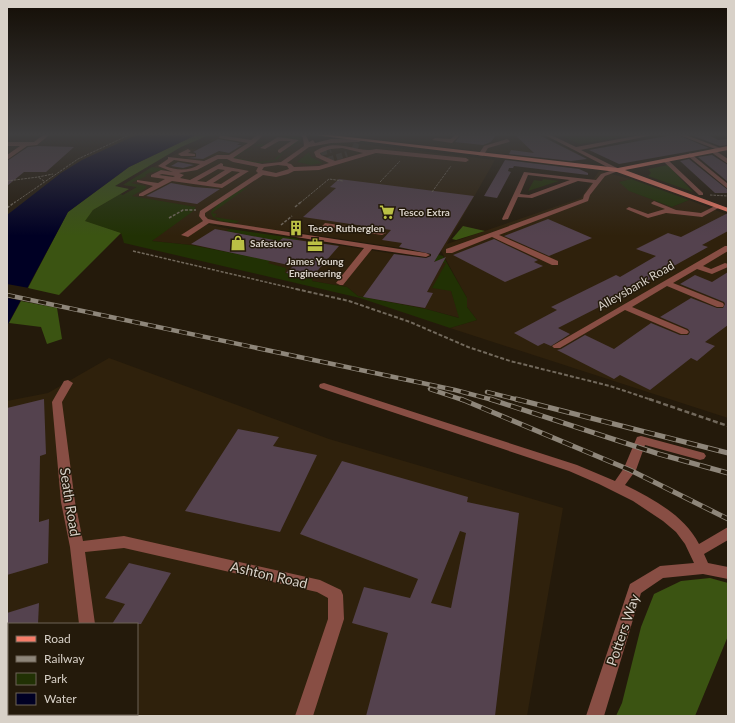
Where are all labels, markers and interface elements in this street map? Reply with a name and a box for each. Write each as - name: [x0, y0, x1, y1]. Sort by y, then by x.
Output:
- supermarket icon: Tesco Extra: [378, 203, 396, 221]
- place label: Tesco Extra: [399, 206, 450, 218]
- building icon: Tesco Rutherglen: [287, 219, 305, 237]
- place label: Tesco Rutherglen: [308, 222, 385, 234]
- shop icon: Safestore: [229, 234, 247, 252]
- office icon: James Young Engineering: [306, 236, 324, 254]
- place label: Safestore: [250, 237, 293, 249]
- place label: James Young Engineering: [287, 255, 344, 279]
- street label: Alleysbank Road: [595, 257, 677, 314]
- street label: Seath Road: [57, 466, 84, 537]
- street label: Ashton Road: [229, 557, 309, 592]
- street label: Potters Way: [602, 591, 643, 668]
- legend: [8, 623, 138, 715]
- text: Road: [44, 631, 71, 646]
- text: Railway: [44, 651, 85, 666]
- text: Park: [44, 671, 68, 686]
- text: Water: [44, 691, 77, 706]

